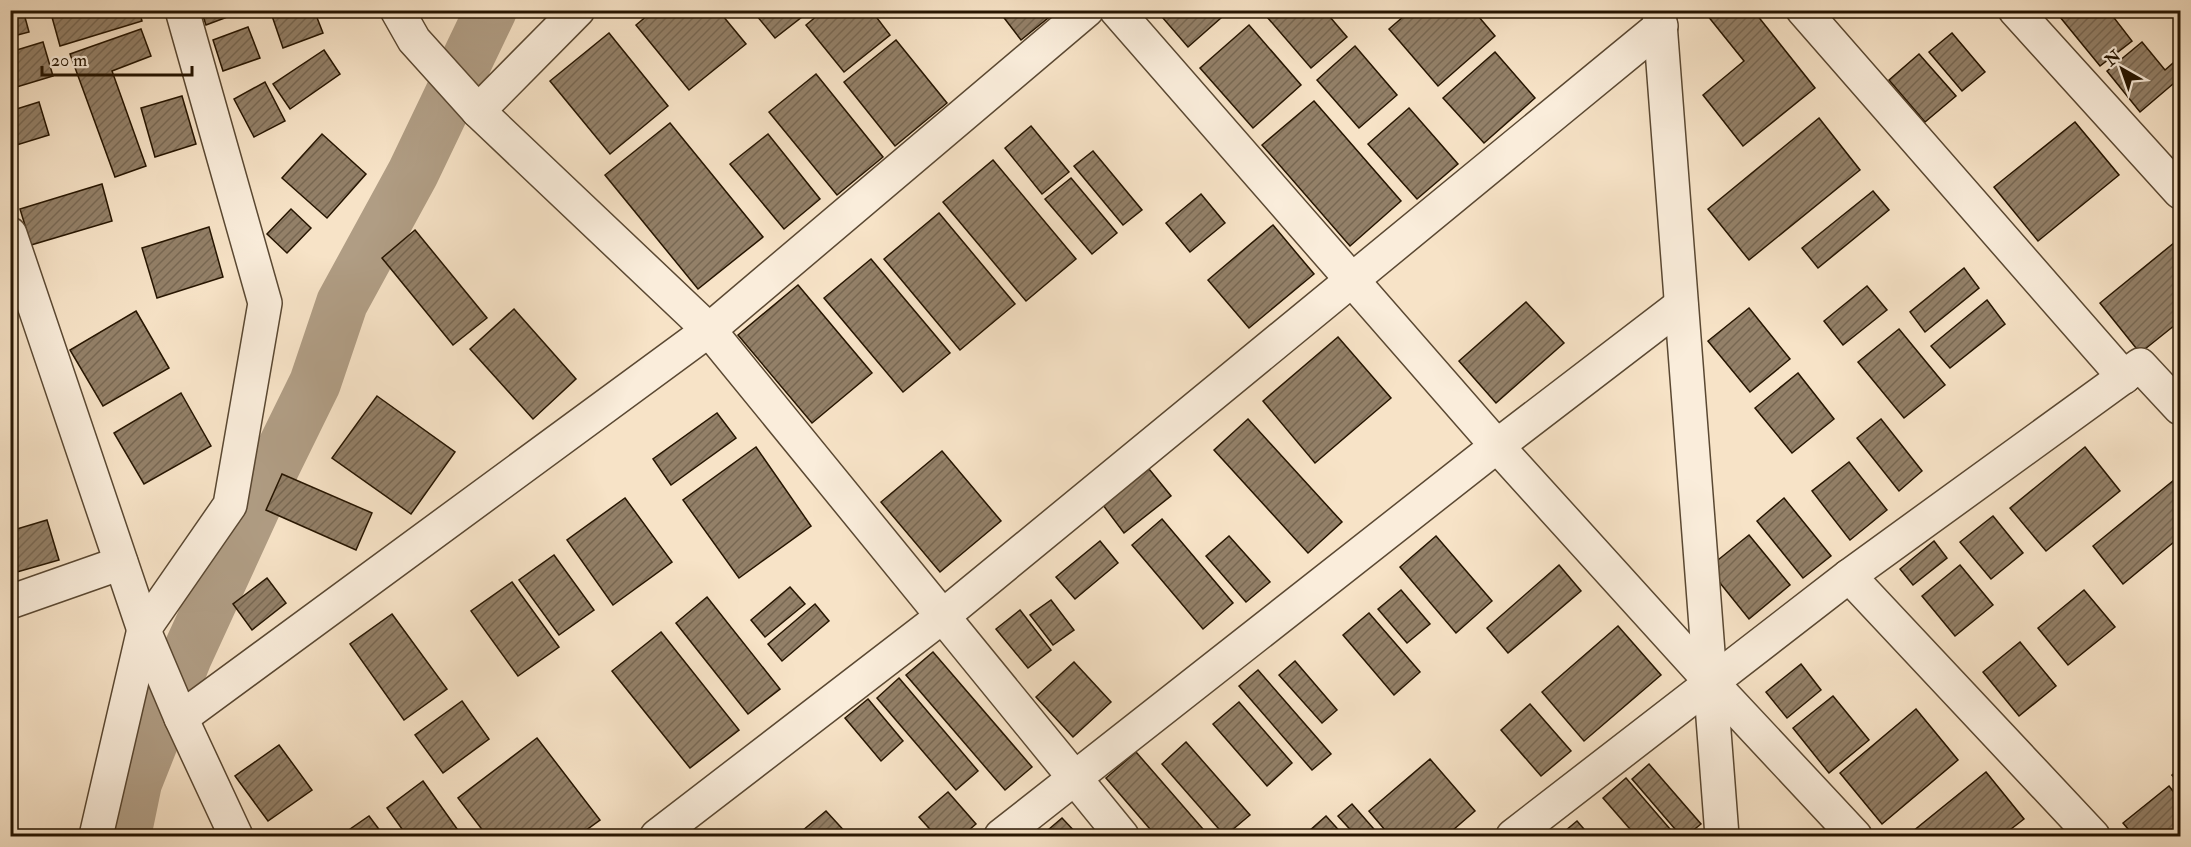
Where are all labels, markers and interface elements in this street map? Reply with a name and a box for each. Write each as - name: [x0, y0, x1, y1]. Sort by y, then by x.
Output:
- scale bar: [42, 39, 192, 77]
- north arrow: [2092, 39, 2152, 99]
- text: N: [2100, 46, 2125, 71]
- text: 20 m: [51, 49, 87, 72]

